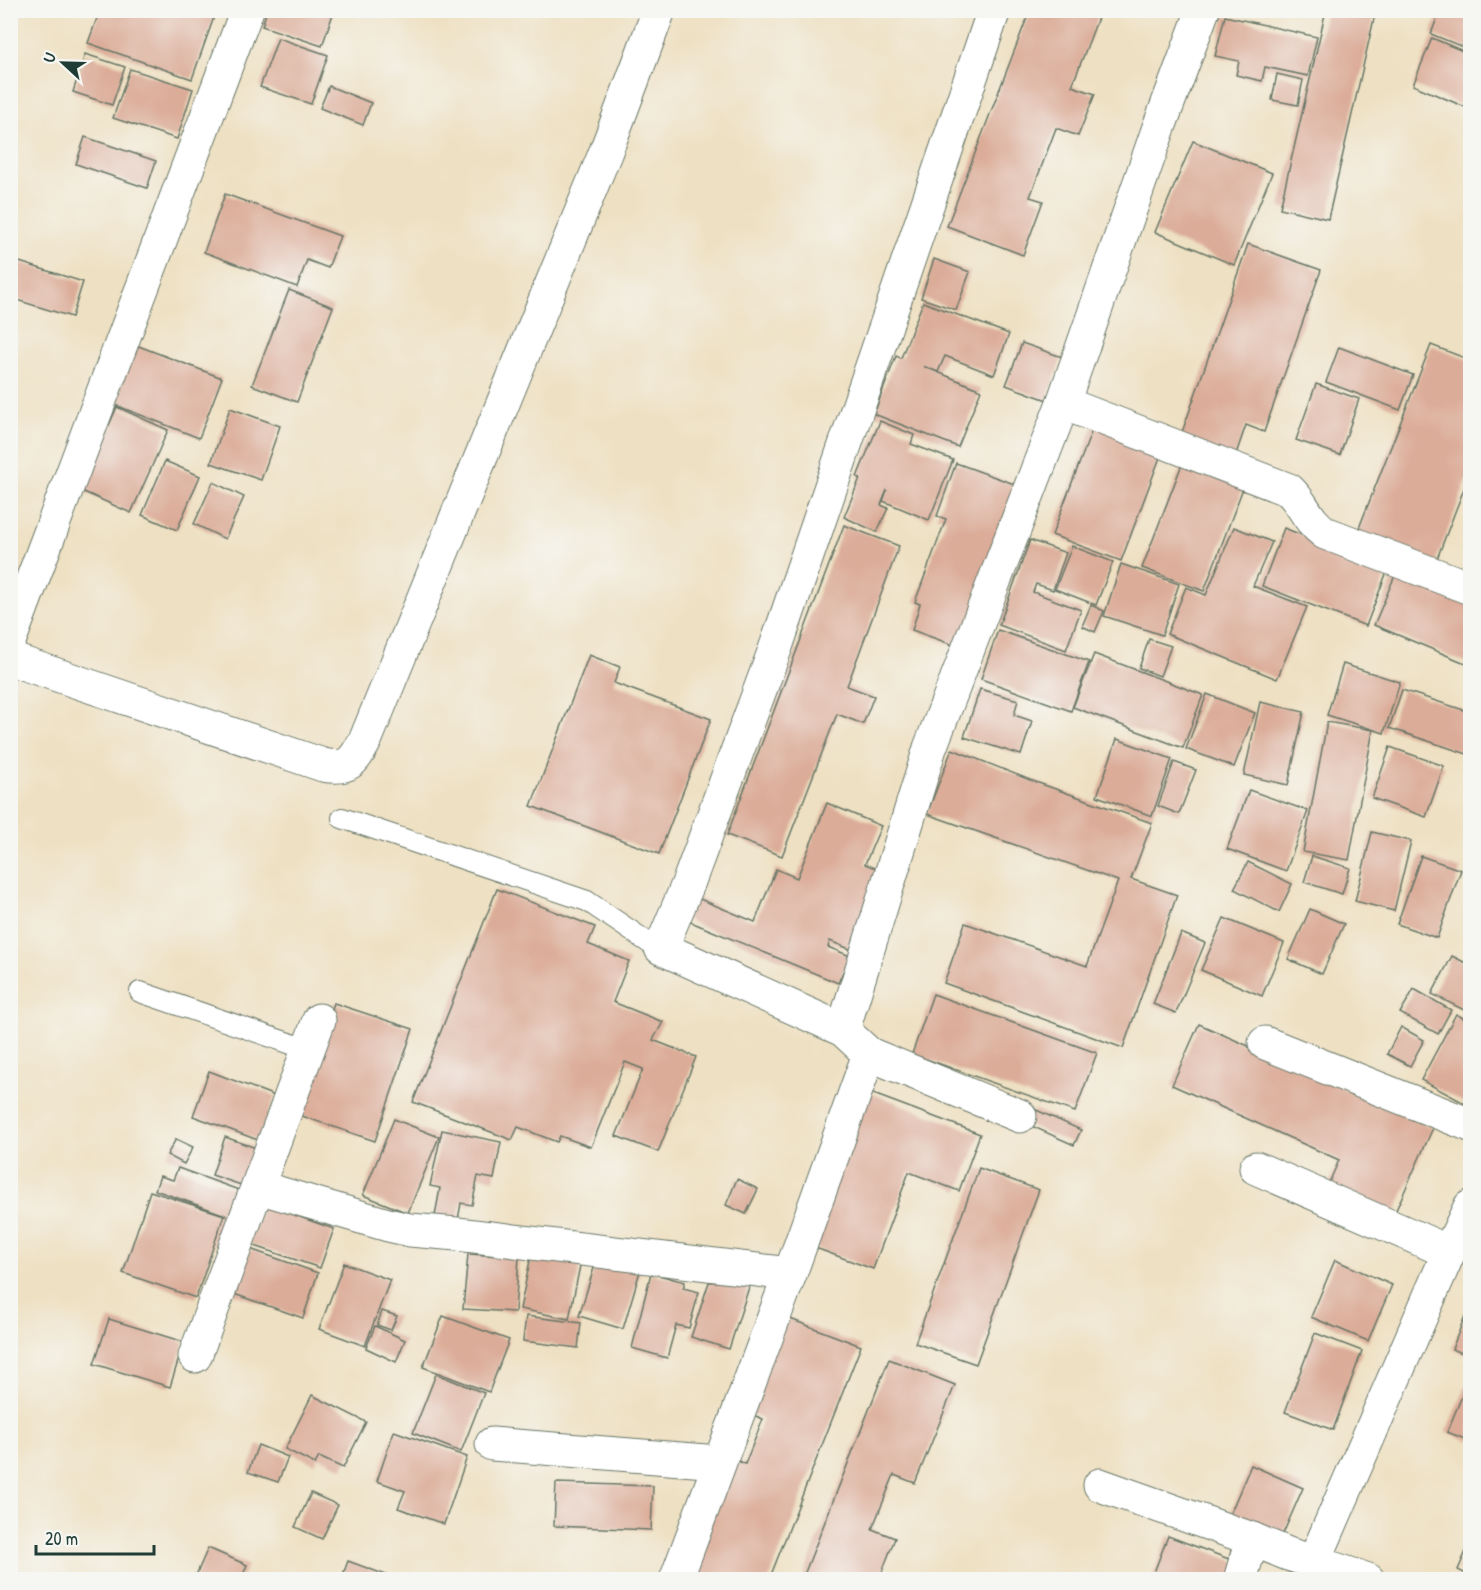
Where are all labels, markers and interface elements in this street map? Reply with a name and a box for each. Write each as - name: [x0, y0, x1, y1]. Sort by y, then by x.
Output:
- north arrow: [33, 33, 93, 93]
- text: U: [37, 49, 61, 66]
- scale bar: [36, 1518, 154, 1556]
- text: 20 m: [45, 1526, 78, 1551]

